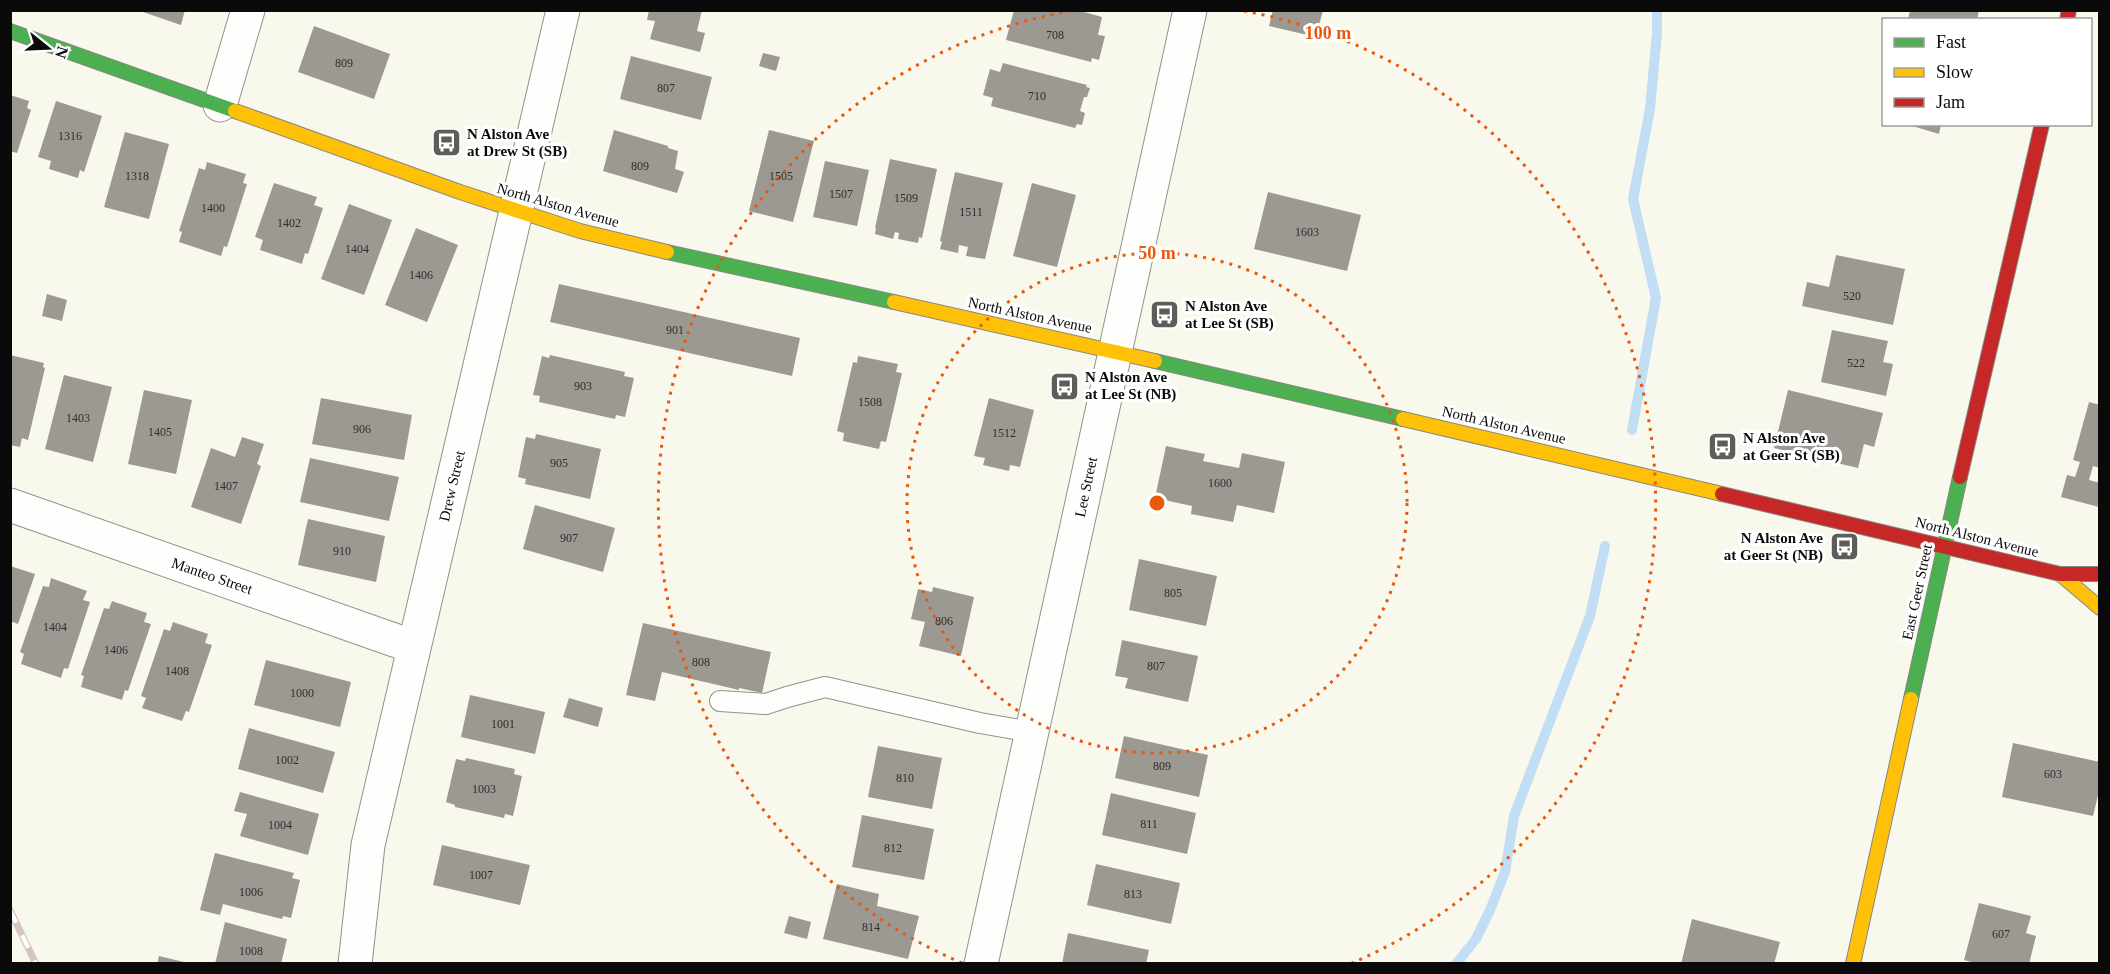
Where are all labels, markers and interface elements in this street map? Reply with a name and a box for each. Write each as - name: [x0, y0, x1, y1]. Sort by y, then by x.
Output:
- north arrow: [18, 18, 78, 78]
- legend: [1882, 18, 2092, 126]
- text: 100 m: [1305, 23, 1351, 43]
- house number: 708: [1046, 28, 1064, 42]
- text: Fast: [1936, 32, 1966, 52]
- text: N: [52, 44, 72, 61]
- house number: 809: [335, 56, 353, 70]
- text: Slow: [1936, 62, 1973, 82]
- house number: 807: [657, 81, 675, 95]
- house number: 710: [1028, 89, 1046, 103]
- text: Jam: [1936, 92, 1965, 112]
- place label: N Alston Ave at Drew St (SB): [467, 126, 567, 160]
- bus stop icon: N Alston Ave at Drew St (SB): [430, 127, 462, 159]
- house number: 1316: [58, 129, 82, 143]
- house number: 809: [631, 159, 649, 173]
- house number: 1318: [125, 169, 149, 183]
- house number: 1505: [769, 169, 793, 183]
- street label: North Alston Avenue: [495, 180, 621, 230]
- house number: 1507: [829, 187, 853, 201]
- house number: 1509: [894, 191, 918, 205]
- house number: 1400: [201, 201, 225, 215]
- house number: 1511: [959, 205, 983, 219]
- house number: 1402: [277, 216, 301, 230]
- house number: 1603: [1295, 225, 1319, 239]
- house number: 1404: [345, 242, 369, 256]
- text: 50 m: [1138, 243, 1176, 263]
- house number: 1406: [409, 268, 433, 282]
- house number: 520: [1843, 289, 1861, 303]
- street label: North Alston Avenue: [967, 294, 1094, 336]
- place label: N Alston Ave at Lee St (SB): [1185, 298, 1274, 332]
- bus stop icon: N Alston Ave at Lee St (SB): [1148, 299, 1180, 331]
- house number: 901: [666, 323, 684, 337]
- house number: 522: [1847, 356, 1865, 370]
- place label: N Alston Ave at Lee St (NB): [1085, 369, 1176, 403]
- bus stop icon: N Alston Ave at Lee St (NB): [1048, 370, 1080, 402]
- house number: 903: [574, 379, 592, 393]
- house number: 1508: [858, 395, 882, 409]
- street label: North Alston Avenue: [1441, 403, 1568, 447]
- house number: 1403: [66, 411, 90, 425]
- house number: 906: [353, 422, 371, 436]
- house number: 1405: [148, 425, 172, 439]
- house number: 1512: [992, 426, 1016, 440]
- place label: N Alston Ave at Geer St (SB): [1743, 430, 1840, 464]
- bus stop icon: N Alston Ave at Geer St (SB): [1706, 431, 1738, 463]
- street label: Drew Street: [436, 448, 468, 523]
- street label: Lee Street: [1072, 455, 1100, 519]
- house number: 905: [550, 456, 568, 470]
- house number: 1600: [1208, 476, 1232, 490]
- house number: 1407: [214, 479, 238, 493]
- centre of rings: [1147, 493, 1167, 513]
- street label: North Alston Avenue: [1914, 514, 2041, 560]
- place label: N Alston Ave at Geer St (NB): [1724, 530, 1823, 564]
- house number: 907: [560, 531, 578, 545]
- bus stop icon: N Alston Ave at Geer St (NB): [1828, 531, 1860, 563]
- street label: East Geer Street: [1899, 542, 1935, 641]
- house number: 910: [333, 544, 351, 558]
- street label: Manteo Street: [169, 555, 255, 598]
- house number: 805: [1164, 586, 1182, 600]
- house number: 806: [935, 614, 953, 628]
- house number: 1404: [43, 620, 67, 634]
- house number: 1406: [104, 643, 128, 657]
- house number: 808: [692, 655, 710, 669]
- house number: 807: [1147, 659, 1165, 673]
- house number: 1408: [165, 664, 189, 678]
- house number: 1000: [290, 686, 314, 700]
- house number: 1001: [491, 717, 515, 731]
- house number: 1002: [275, 753, 299, 767]
- house number: 809: [1153, 759, 1171, 773]
- house number: 603: [2044, 767, 2062, 781]
- house number: 810: [896, 771, 914, 785]
- house number: 1003: [472, 782, 496, 796]
- house number: 811: [1140, 817, 1158, 831]
- house number: 1004: [268, 818, 292, 832]
- house number: 812: [884, 841, 902, 855]
- house number: 1007: [469, 868, 493, 882]
- house number: 1006: [239, 885, 263, 899]
- house number: 813: [1124, 887, 1142, 901]
- house number: 814: [862, 920, 880, 934]
- house number: 607: [1992, 927, 2010, 941]
- house number: 1008: [239, 944, 263, 958]

